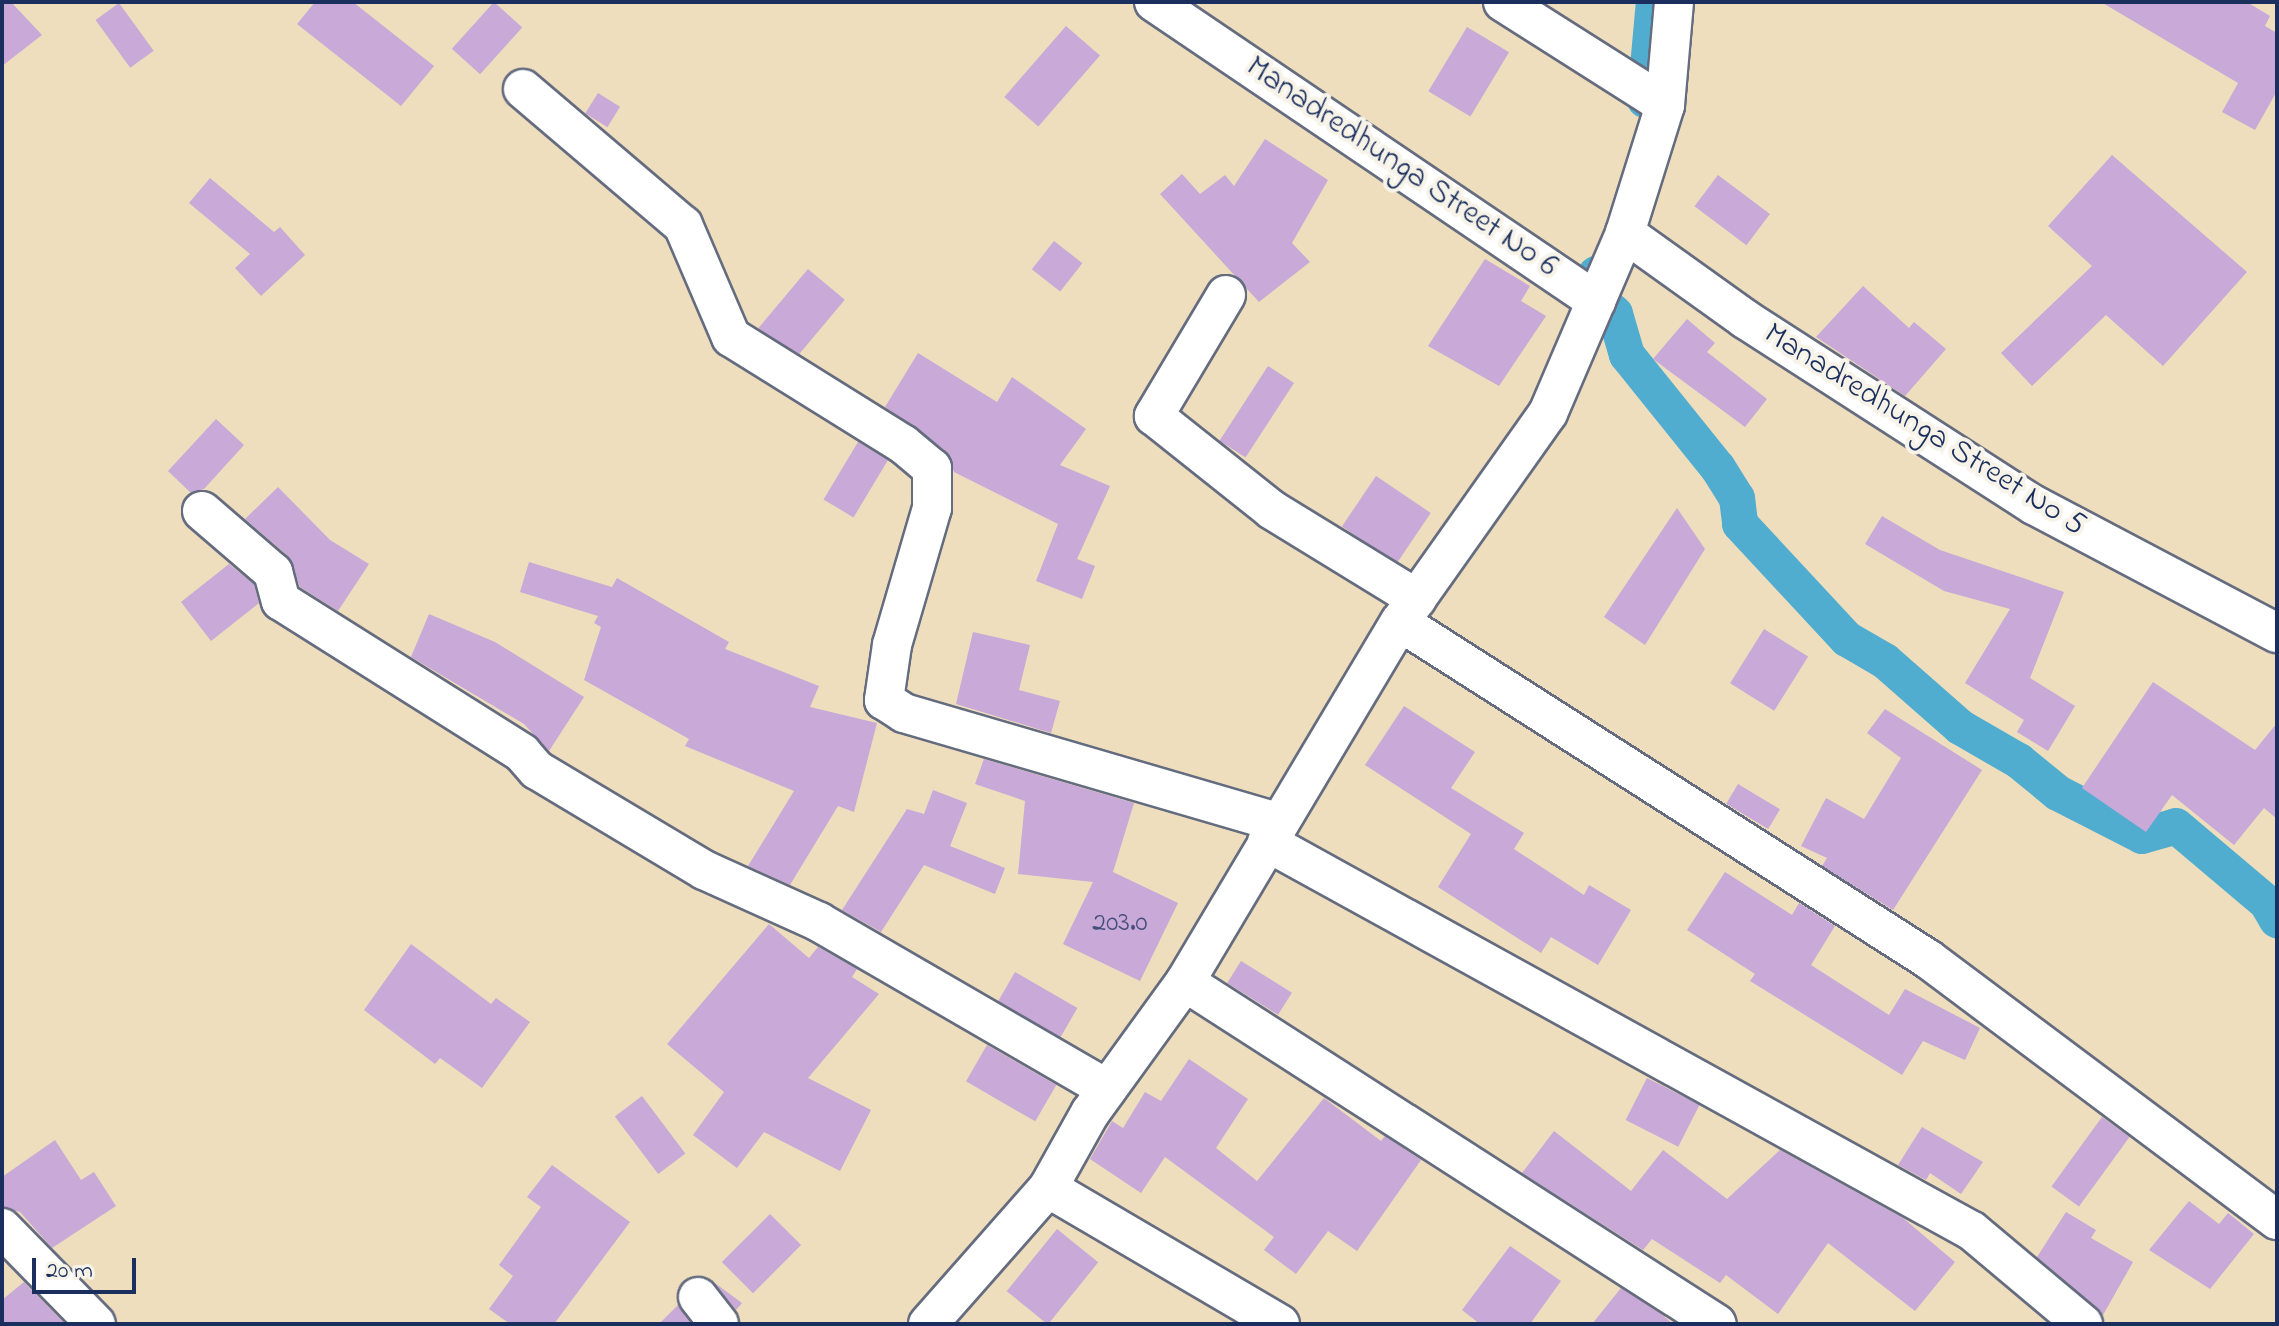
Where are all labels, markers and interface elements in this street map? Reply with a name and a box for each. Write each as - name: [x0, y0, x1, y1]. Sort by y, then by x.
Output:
- street label: Manadredhunga Street No 6: [1238, 49, 1564, 287]
- street label: Manadredhunga Street No 5: [1756, 316, 2092, 546]
- house number: 203.0: [1092, 907, 1148, 941]
- scale bar: [36, 1242, 140, 1292]
- text: 20 m: [46, 1254, 93, 1289]

